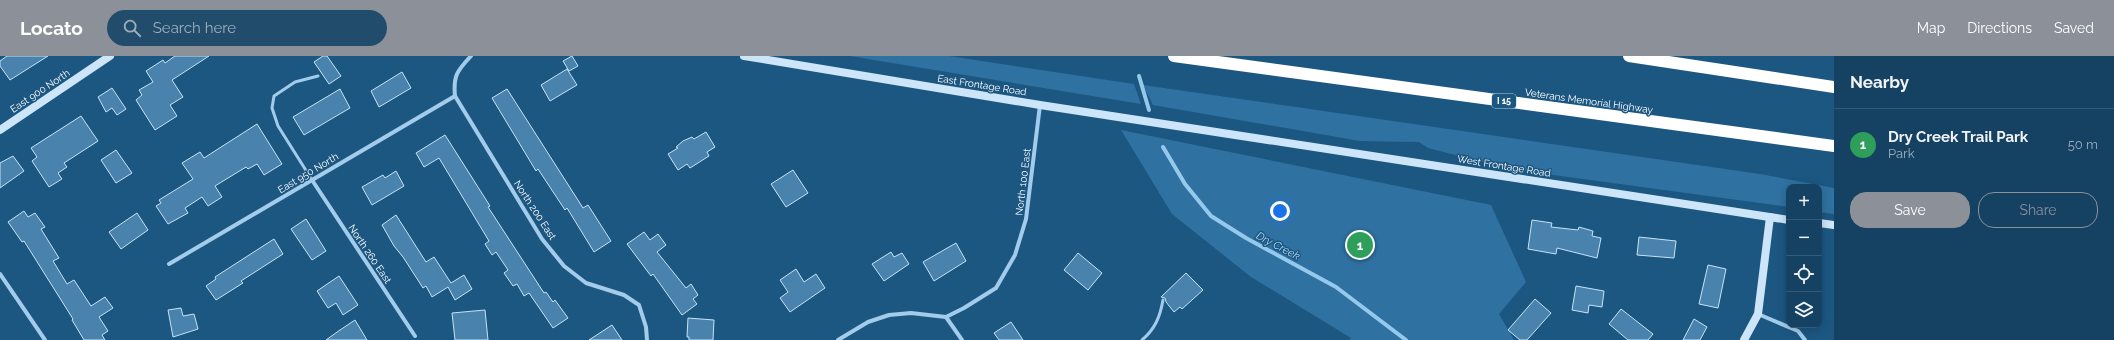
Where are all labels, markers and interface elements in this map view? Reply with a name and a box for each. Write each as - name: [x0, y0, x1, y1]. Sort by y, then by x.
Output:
- search box: [107, 10, 387, 46]
- text: Locato: [20, 17, 83, 39]
- icon: search: [121, 17, 143, 39]
- text: Search here: [153, 19, 236, 37]
- text: Map: [1917, 20, 1945, 36]
- text: Directions: [1967, 20, 2032, 36]
- text: Saved: [2054, 20, 2094, 36]
- street label: East 900 North: [8, 67, 72, 115]
- text: Nearby: [1850, 72, 1909, 92]
- street label: East Frontage Road: [937, 73, 1027, 97]
- street label: Veterans Memorial Highway: [1524, 87, 1654, 116]
- road number: I 15: [1492, 94, 1516, 108]
- text: Dry Creek Trail Park: [1888, 128, 2028, 146]
- text: 1: [1860, 137, 1866, 152]
- text: 50 m: [2068, 137, 2098, 152]
- text: Park: [1888, 146, 1915, 161]
- street label: North 100 East: [1013, 147, 1033, 216]
- street label: East 950 North: [276, 151, 340, 195]
- street label: West Frontage Road: [1457, 153, 1551, 179]
- street label: North 200 East: [512, 178, 559, 242]
- map controls: [1786, 184, 1822, 328]
- button: +: [1786, 184, 1822, 220]
- button: Save: [1850, 192, 1970, 228]
- button: Share: [1978, 192, 2098, 228]
- your location: [1270, 201, 1290, 221]
- button: −: [1786, 220, 1822, 256]
- street label: North 260 East: [346, 223, 394, 286]
- water label: Dry Creek: [1254, 229, 1302, 263]
- pin: 1: [1347, 230, 1373, 260]
- button: locate: [1786, 256, 1822, 292]
- button: layers: [1786, 292, 1822, 328]

